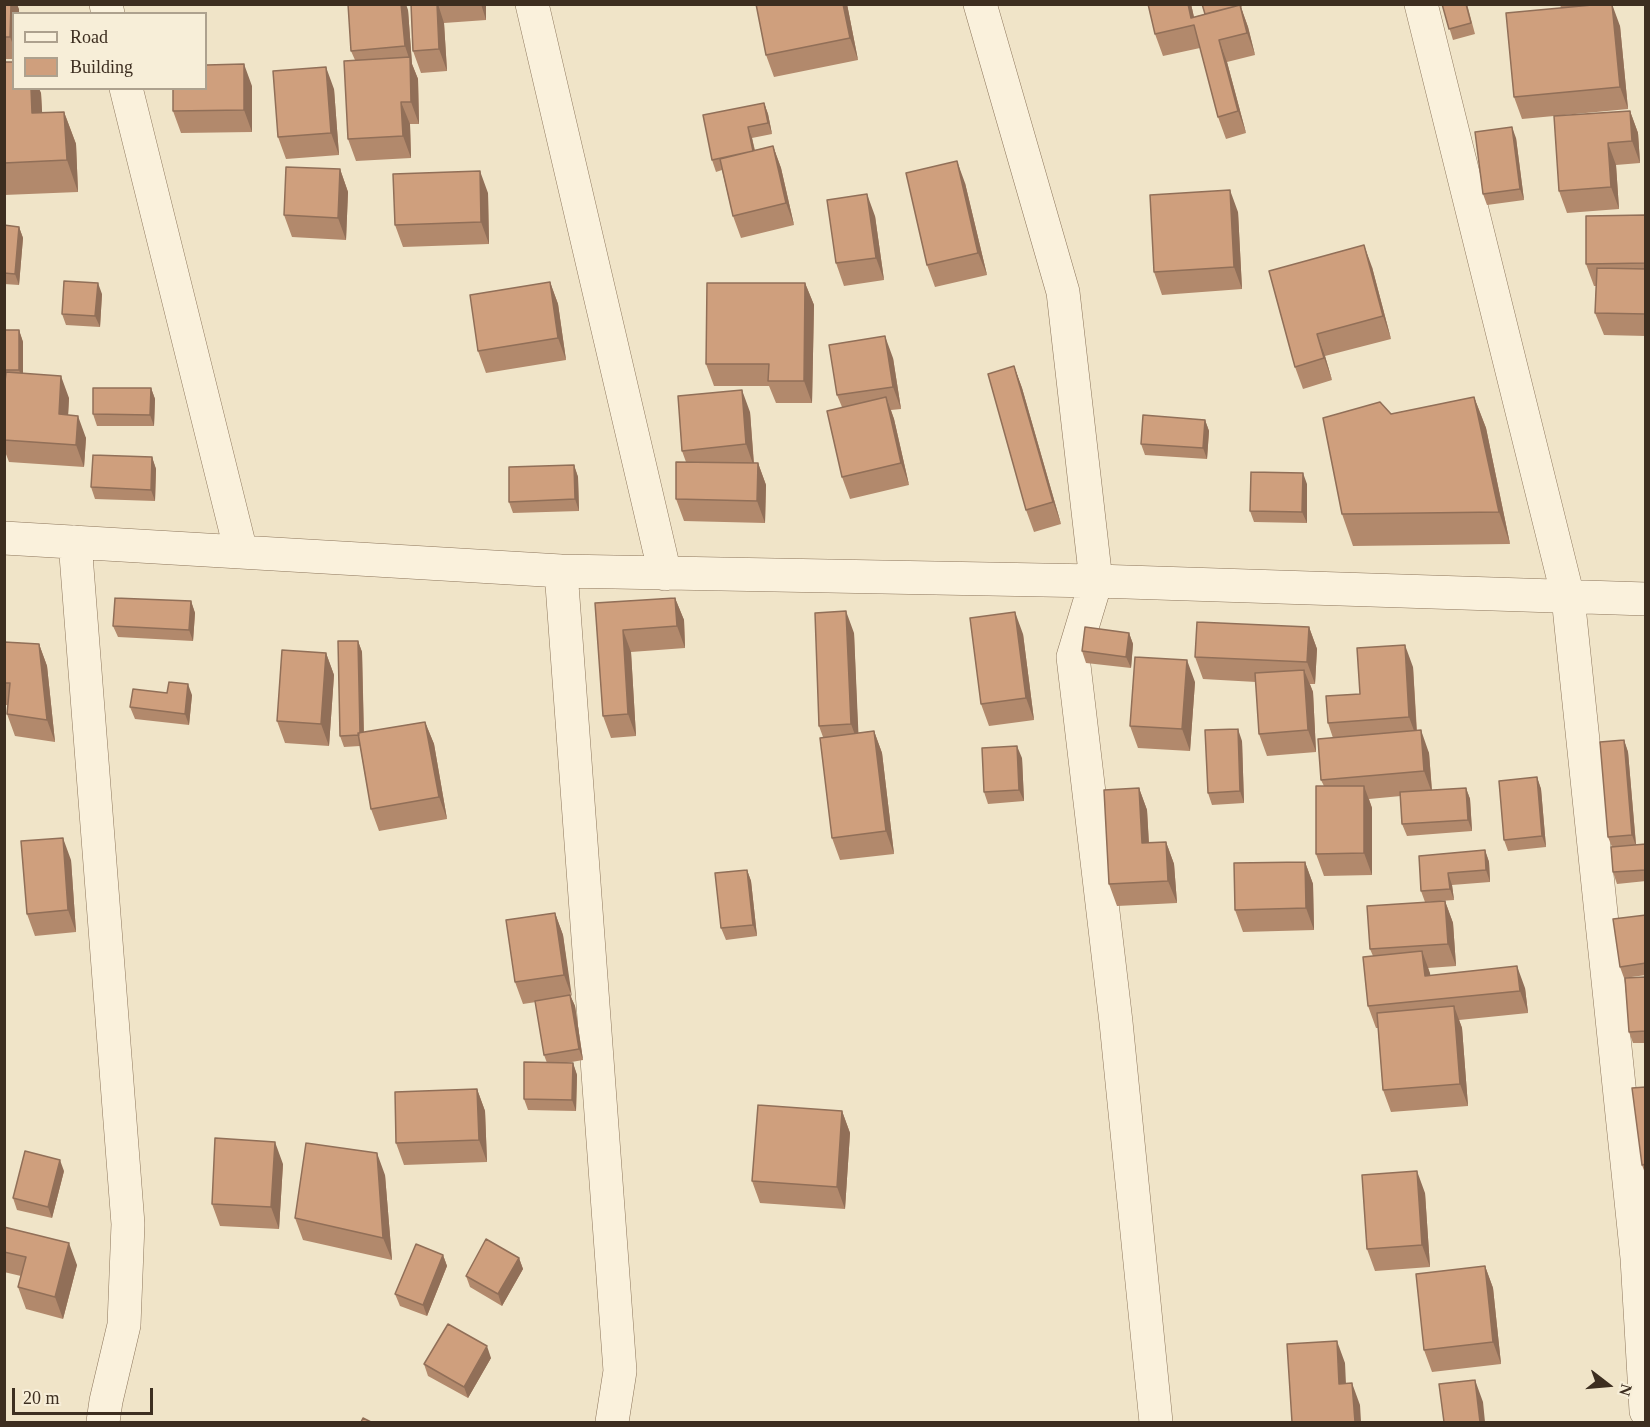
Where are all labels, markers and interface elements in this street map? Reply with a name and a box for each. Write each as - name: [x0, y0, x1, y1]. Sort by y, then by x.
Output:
- legend: [12, 12, 207, 90]
- text: Road: [70, 27, 108, 47]
- text: Building: [70, 57, 133, 77]
- north arrow: [1578, 1355, 1638, 1415]
- scale bar: [15, 1376, 156, 1414]
- text: N: [1616, 1382, 1636, 1398]
- text: 20 m: [23, 1388, 60, 1408]

